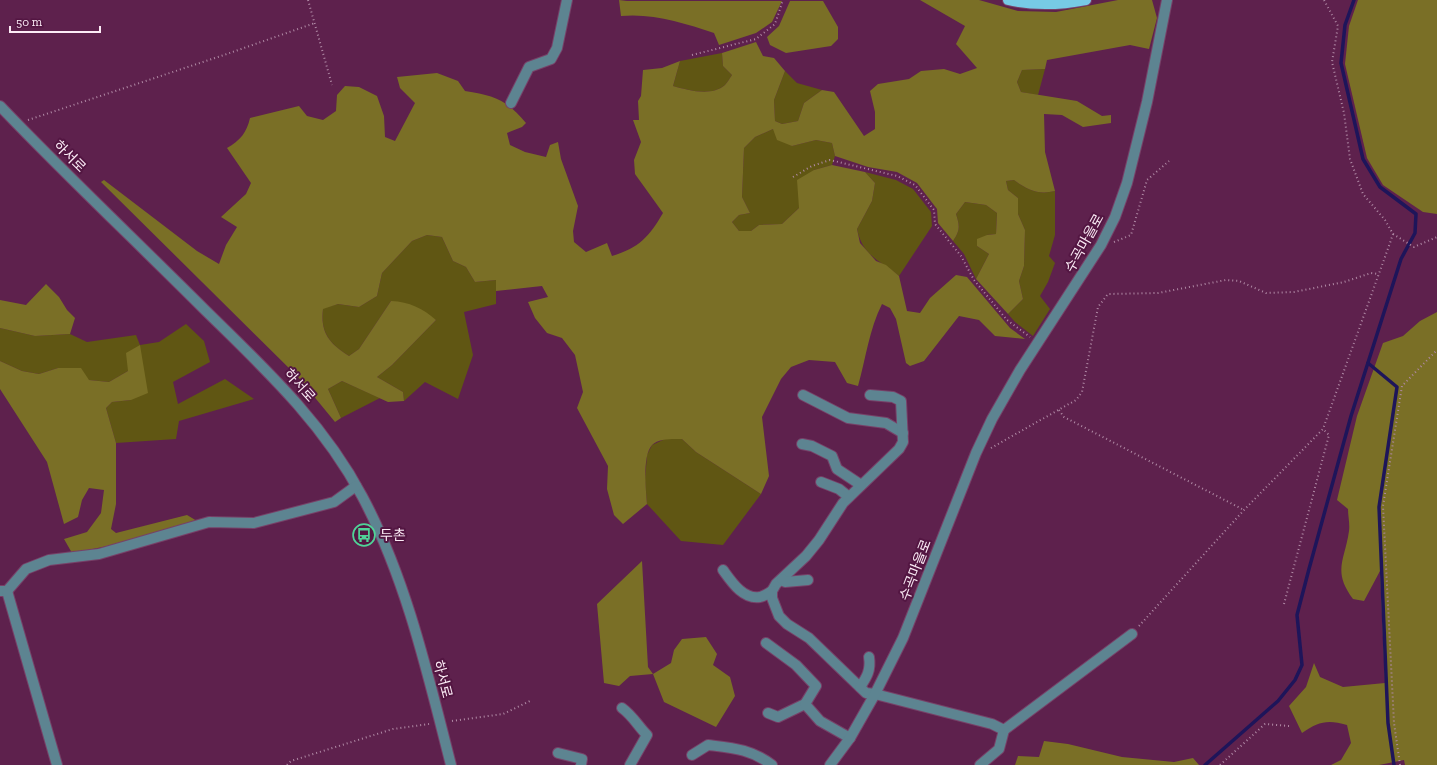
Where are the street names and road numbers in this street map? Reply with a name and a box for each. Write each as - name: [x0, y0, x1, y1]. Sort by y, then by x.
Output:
- street label: 하서로: [50, 137, 89, 176]
- street label: 수곡마을로: [1061, 211, 1108, 276]
- street label: 하서로: [280, 365, 319, 405]
- street label: 수곡마을로: [896, 537, 935, 603]
- street label: 하서로: [429, 658, 456, 700]

